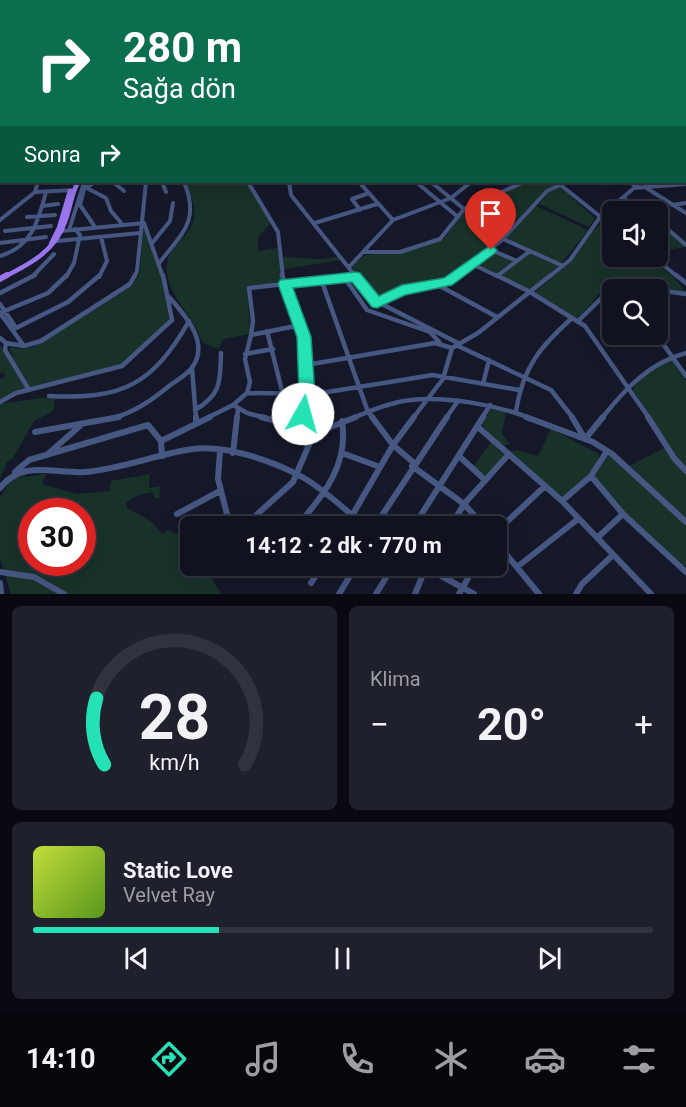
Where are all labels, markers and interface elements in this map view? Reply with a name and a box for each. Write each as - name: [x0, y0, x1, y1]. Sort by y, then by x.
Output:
- text: 280 m: [123, 23, 242, 72]
- icon: right: [24, 24, 102, 102]
- text: Sağa dön: [123, 73, 236, 105]
- icon: right: [93, 138, 126, 171]
- text: Sonra: [24, 142, 81, 167]
- pin: [465, 188, 516, 250]
- icon: arrive: [474, 197, 507, 230]
- map controls: [602, 201, 668, 345]
- button: sound: [602, 201, 668, 267]
- button: search: [602, 279, 668, 345]
- position arrow: [271, 382, 335, 446]
- speed limit sign: 30: [18, 498, 96, 576]
- text: 14:12 · 2 dk · 770 m: [245, 533, 442, 558]
- text: Klima: [370, 667, 421, 691]
- text: 28: [139, 681, 210, 754]
- text: 20°: [477, 698, 546, 751]
- text: −: [370, 705, 389, 744]
- text: +: [634, 705, 653, 744]
- text: km/h: [149, 750, 200, 775]
- text: Static Love: [123, 858, 233, 883]
- text: Velvet Ray: [123, 883, 215, 907]
- icon: previous: [120, 942, 153, 975]
- icon: pause: [326, 942, 359, 975]
- icon: next: [533, 942, 566, 975]
- icon: directions: [148, 1038, 190, 1080]
- icon: music: [242, 1038, 284, 1080]
- icon: phone: [336, 1038, 378, 1080]
- icon: climate: [430, 1038, 472, 1080]
- icon: car: [524, 1038, 566, 1080]
- icon: filters: [618, 1038, 660, 1080]
- text: 14:10: [26, 1043, 96, 1075]

